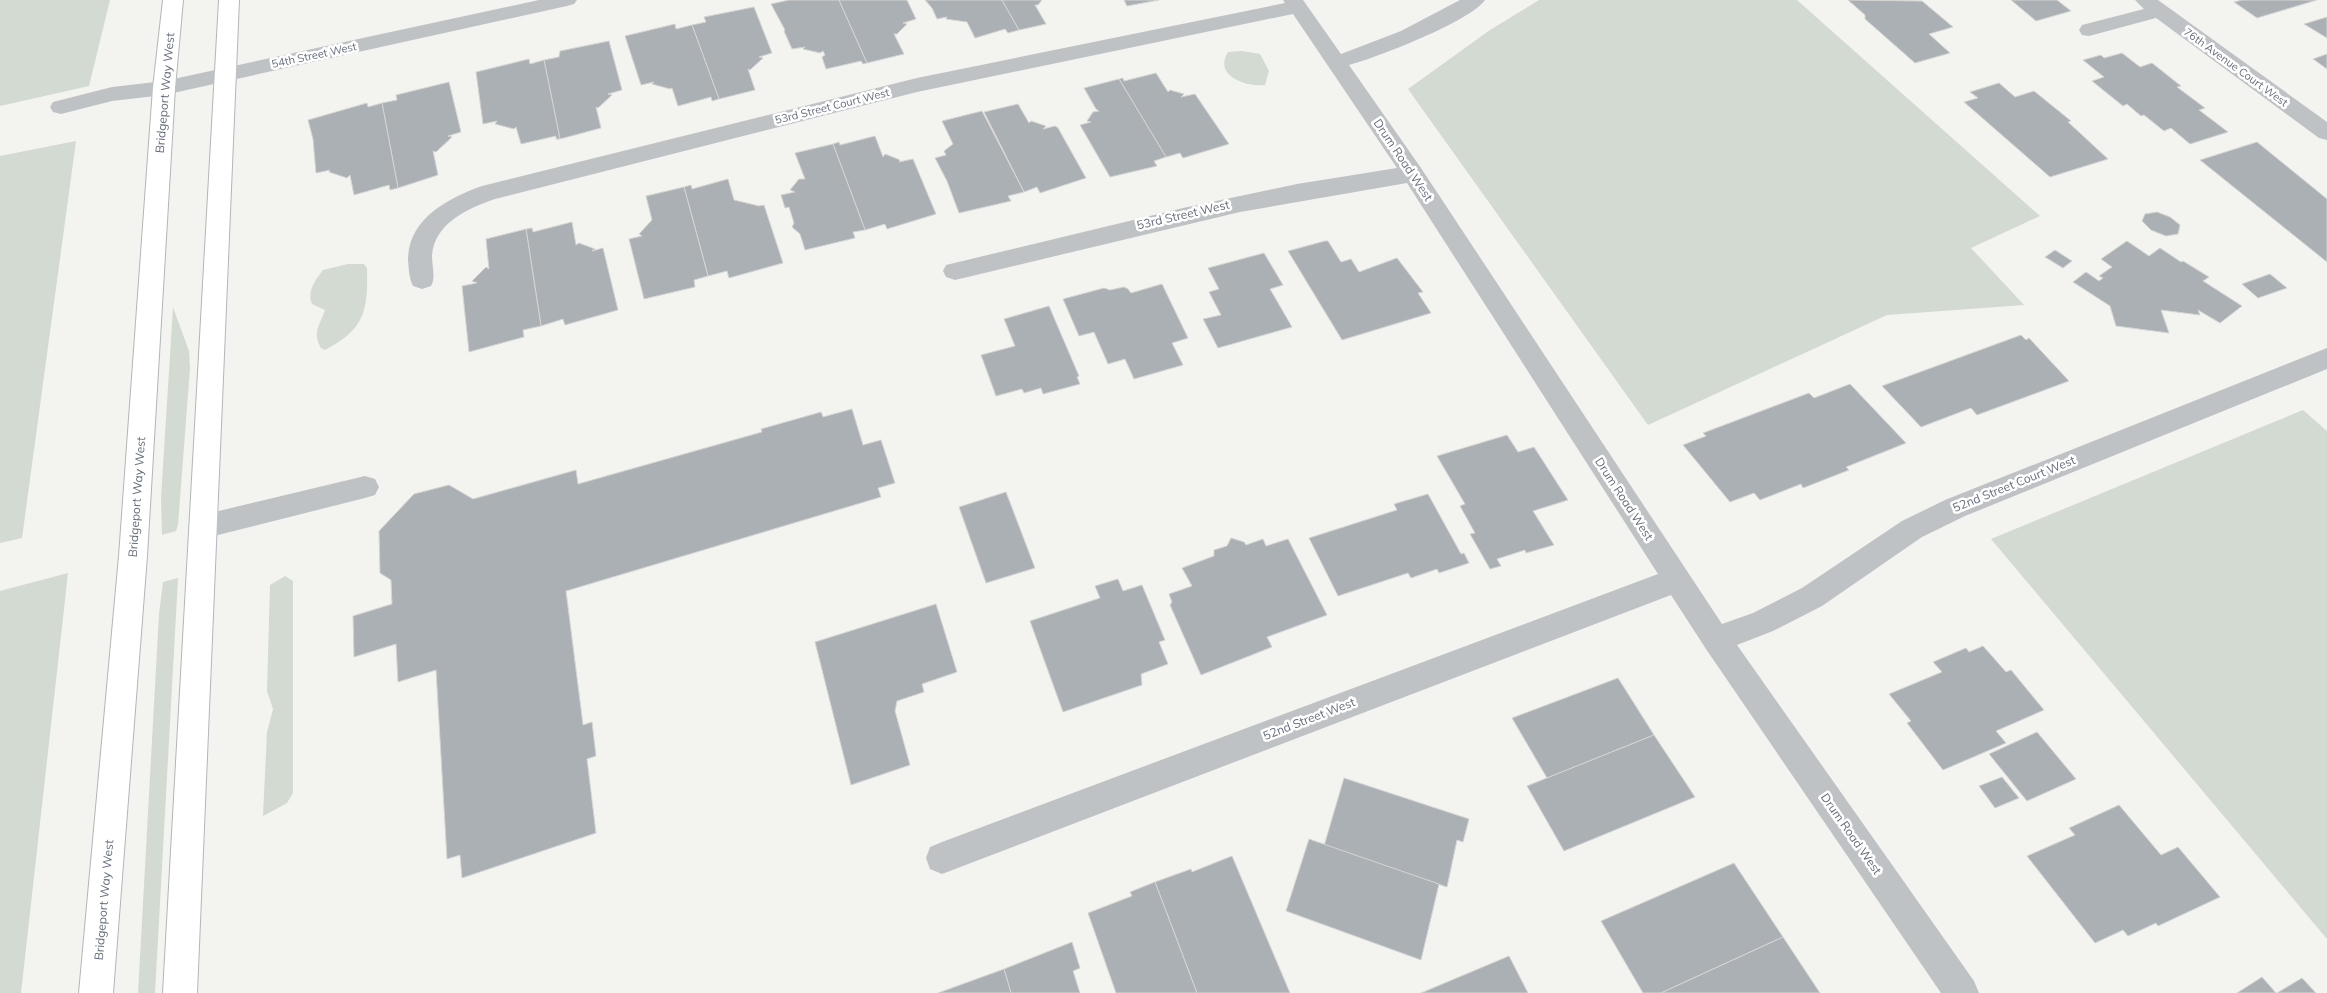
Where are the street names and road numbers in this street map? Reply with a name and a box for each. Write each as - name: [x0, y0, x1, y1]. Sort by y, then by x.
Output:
- street label: 76th Avenue Court West: [2181, 25, 2291, 110]
- street label: Bridgeport Way West: [152, 32, 177, 154]
- street label: 54th Street West: [270, 39, 358, 71]
- street label: 53rd Street Court West: [773, 85, 891, 127]
- street label: Drum Road West: [1370, 116, 1436, 204]
- street label: 53rd Street West: [1135, 197, 1231, 232]
- street label: Bridgeport Way West: [125, 436, 148, 558]
- street label: 52nd Street Court West: [1950, 452, 2077, 515]
- street label: Drum Road West: [1592, 454, 1657, 543]
- street label: 52nd Street West: [1261, 694, 1357, 743]
- street label: Drum Road West: [1818, 790, 1885, 877]
- street label: Bridgeport Way West: [91, 839, 116, 961]

